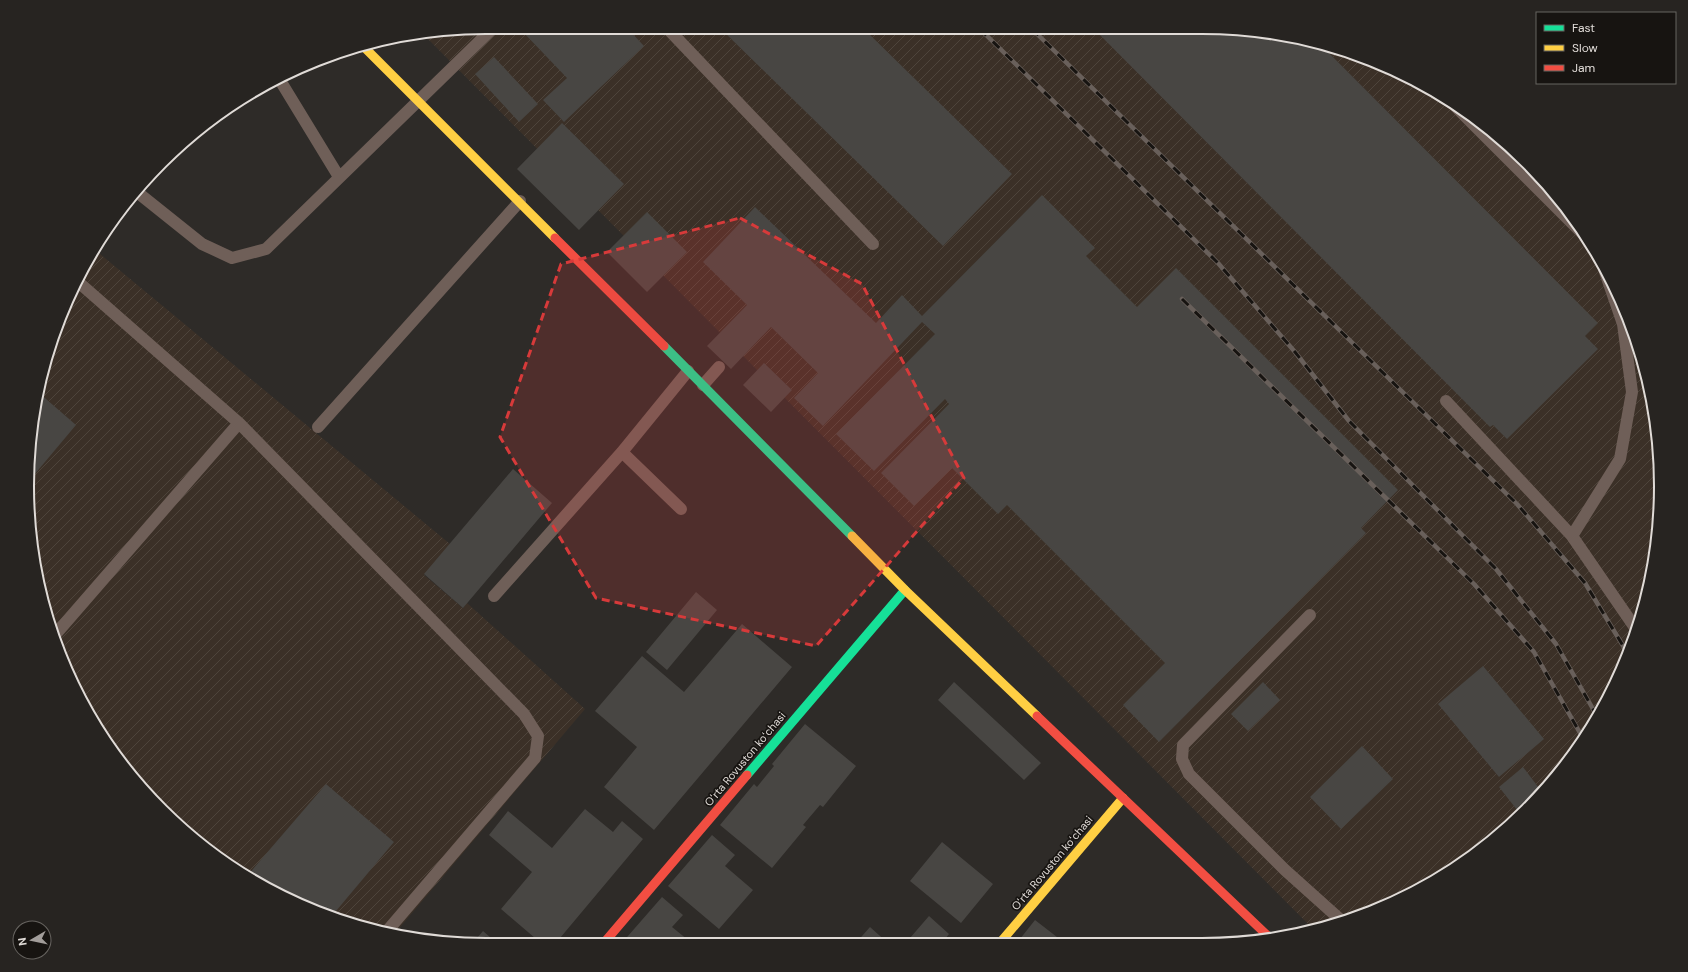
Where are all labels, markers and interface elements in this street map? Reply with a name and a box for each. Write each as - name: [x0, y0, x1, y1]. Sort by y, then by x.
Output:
- legend: [1536, 12, 1676, 84]
- text: Fast: [1572, 20, 1595, 36]
- text: Slow: [1572, 40, 1598, 56]
- text: Jam: [1572, 60, 1595, 76]
- street label: Oʻrta Rovuston koʻchasi: [701, 709, 789, 809]
- street label: Oʻrta Rovuston koʻchasi: [1008, 813, 1096, 913]
- north arrow: [12, 920, 52, 960]
- text: N: [15, 937, 30, 947]

